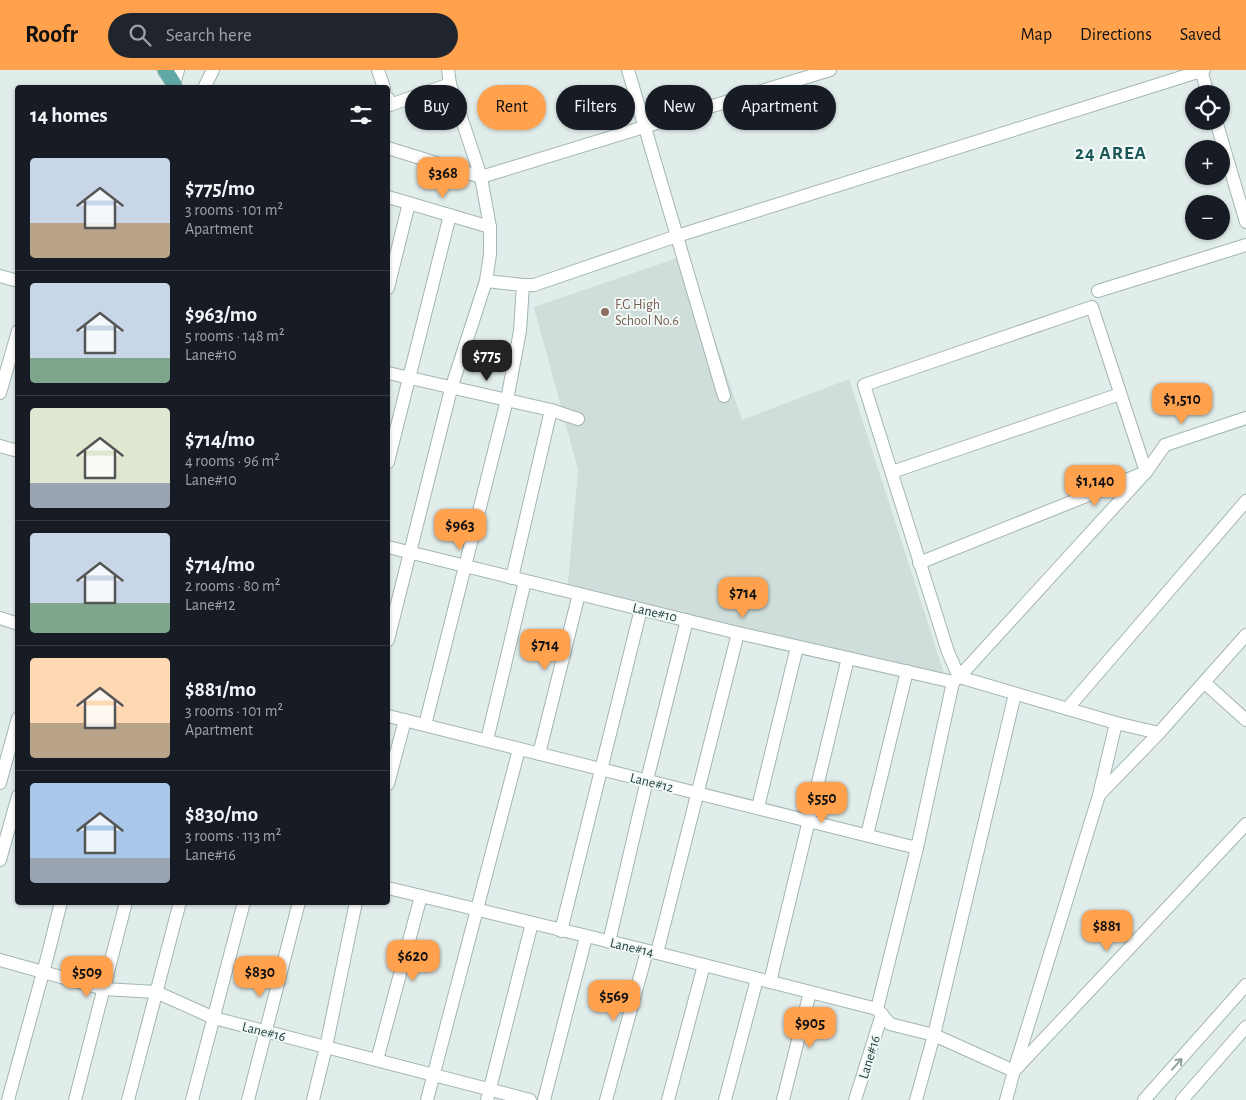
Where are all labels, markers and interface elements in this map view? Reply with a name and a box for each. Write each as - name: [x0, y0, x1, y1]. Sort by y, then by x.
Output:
- search box: [108, 13, 458, 58]
- icon: search: [126, 21, 154, 49]
- text: Roofr: [25, 23, 78, 47]
- text: Search here: [166, 26, 252, 45]
- text: Map: [1021, 26, 1052, 44]
- text: Directions: [1080, 26, 1152, 44]
- text: Saved: [1180, 26, 1221, 44]
- chip: Buy: [405, 85, 467, 130]
- chip: Rent: [477, 85, 546, 130]
- chip: Filters: [556, 85, 635, 130]
- chip: New: [645, 85, 713, 130]
- chip: Apartment: [723, 85, 836, 130]
- map controls: [1185, 85, 1230, 240]
- button: locate: [1185, 85, 1230, 130]
- icon: filters: [347, 101, 375, 129]
- text: 14 homes: [30, 105, 108, 126]
- button: +: [1185, 140, 1230, 185]
- district label: 24 AREA: [1075, 144, 1147, 163]
- pin: $368: [413, 156, 473, 199]
- text: $368: [428, 165, 458, 181]
- icon: home: [70, 178, 130, 238]
- text: $775/mo: [185, 178, 255, 199]
- button: −: [1185, 195, 1230, 240]
- text: 3 rooms · 101 m²: [185, 202, 283, 218]
- text: Apartment: [185, 221, 253, 237]
- place label: F.G High School No.6: [615, 298, 679, 328]
- icon: home: [70, 303, 130, 363]
- text: $963/mo: [185, 304, 257, 325]
- marker: F.G High School No.6: [599, 306, 611, 318]
- text: 5 rooms · 148 m²: [185, 328, 285, 344]
- pin: $775: [457, 340, 517, 382]
- text: Lane#10: [185, 347, 237, 363]
- text: $775: [473, 348, 501, 364]
- pin: $1,510: [1141, 382, 1223, 425]
- text: $1,510: [1163, 391, 1201, 407]
- icon: home: [70, 428, 130, 488]
- text: $714/mo: [185, 429, 255, 450]
- text: 4 rooms · 96 m²: [185, 453, 280, 469]
- pin: $1,140: [1054, 464, 1136, 507]
- text: Lane#10: [185, 472, 237, 488]
- text: $1,140: [1076, 473, 1114, 489]
- pin: $963: [430, 508, 490, 551]
- text: $963: [445, 517, 475, 533]
- icon: home: [70, 553, 130, 613]
- text: $714/mo: [185, 554, 255, 575]
- pin: $714: [713, 576, 773, 619]
- text: 2 rooms · 80 m²: [185, 578, 280, 594]
- text: $714: [729, 585, 757, 601]
- text: Lane#12: [185, 597, 236, 613]
- street label: Lane#10: [631, 601, 678, 625]
- pin: $714: [515, 628, 575, 671]
- text: $714: [531, 637, 559, 653]
- icon: home: [70, 678, 130, 738]
- text: $881/mo: [185, 679, 256, 700]
- text: 3 rooms · 101 m²: [185, 703, 283, 719]
- text: Apartment: [185, 722, 253, 738]
- street label: Lane#12: [629, 771, 675, 795]
- pin: $550: [792, 782, 852, 824]
- text: $550: [807, 790, 837, 806]
- icon: home: [70, 803, 130, 863]
- text: $830/mo: [185, 804, 258, 825]
- text: 3 rooms · 113 m²: [185, 828, 281, 844]
- text: Lane#16: [185, 847, 236, 863]
- pin: $881: [1077, 910, 1137, 952]
- text: $881: [1093, 918, 1121, 934]
- street label: Lane#14: [608, 936, 655, 960]
- pin: $620: [383, 940, 443, 982]
- text: $620: [398, 948, 428, 964]
- pin: $509: [57, 956, 117, 998]
- pin: $830: [230, 956, 290, 998]
- text: $509: [72, 964, 102, 980]
- text: $830: [245, 964, 275, 980]
- pin: $569: [584, 980, 644, 1022]
- text: $569: [599, 988, 629, 1004]
- pin: $905: [780, 1006, 840, 1049]
- text: $905: [795, 1015, 825, 1031]
- street label: Lane#16: [240, 1020, 287, 1044]
- street label: Lane#16: [857, 1034, 883, 1081]
- one-way arrow: [1171, 1057, 1183, 1070]

